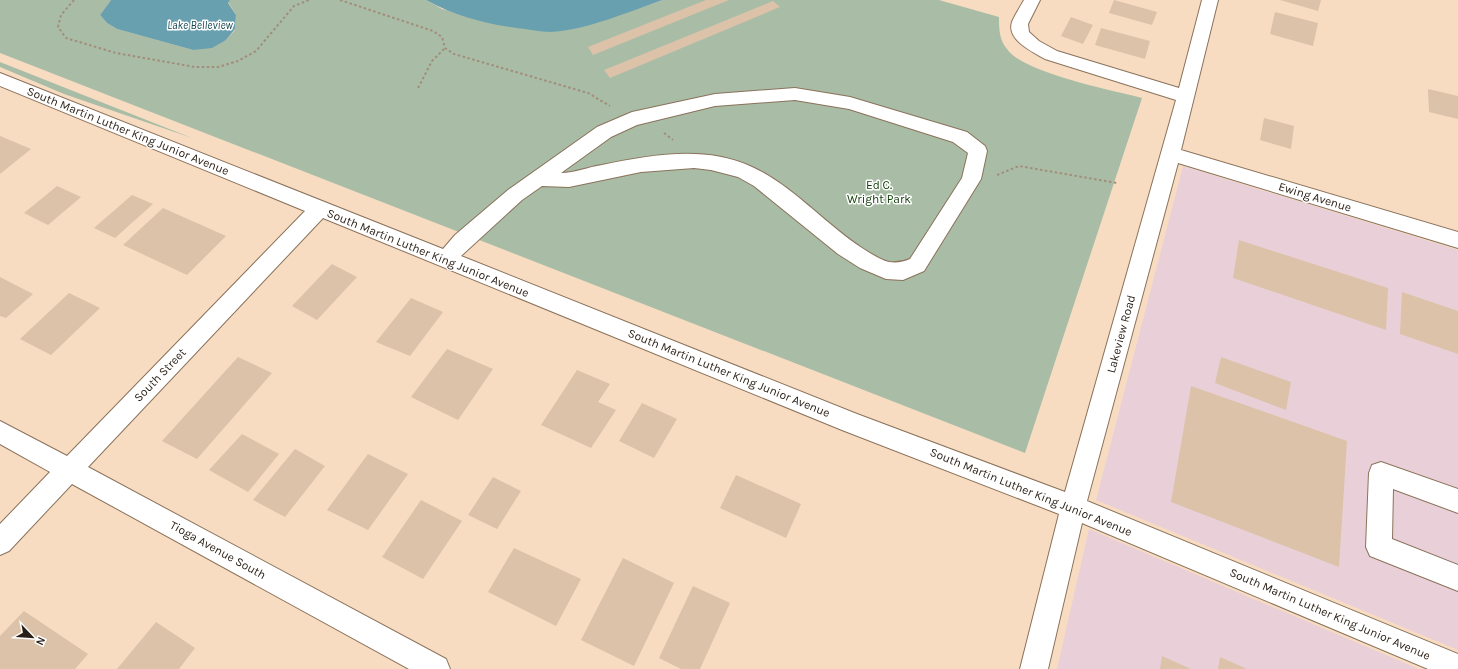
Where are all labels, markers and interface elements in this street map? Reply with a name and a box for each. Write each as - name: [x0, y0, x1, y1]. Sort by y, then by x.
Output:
- water label: Lake Belleview: [167, 19, 233, 32]
- street label: South Martin Luther King Junior Avenue: [25, 84, 231, 178]
- park label: Ed C. Wright Park: [847, 178, 911, 206]
- street label: Ewing Avenue: [1277, 179, 1353, 215]
- street label: South Martin Luther King Junior Avenue: [325, 206, 531, 300]
- street label: Lakeview Road: [1104, 294, 1138, 374]
- street label: South Martin Luther King Junior Avenue: [626, 326, 832, 420]
- street label: South Street: [131, 345, 189, 405]
- street label: South Martin Luther King Junior Avenue: [928, 445, 1134, 539]
- street label: Tioga Avenue South: [168, 518, 268, 582]
- street label: South Martin Luther King Junior Avenue: [1227, 565, 1433, 663]
- north arrow: [12, 617, 52, 657]
- text: N: [33, 635, 48, 647]

